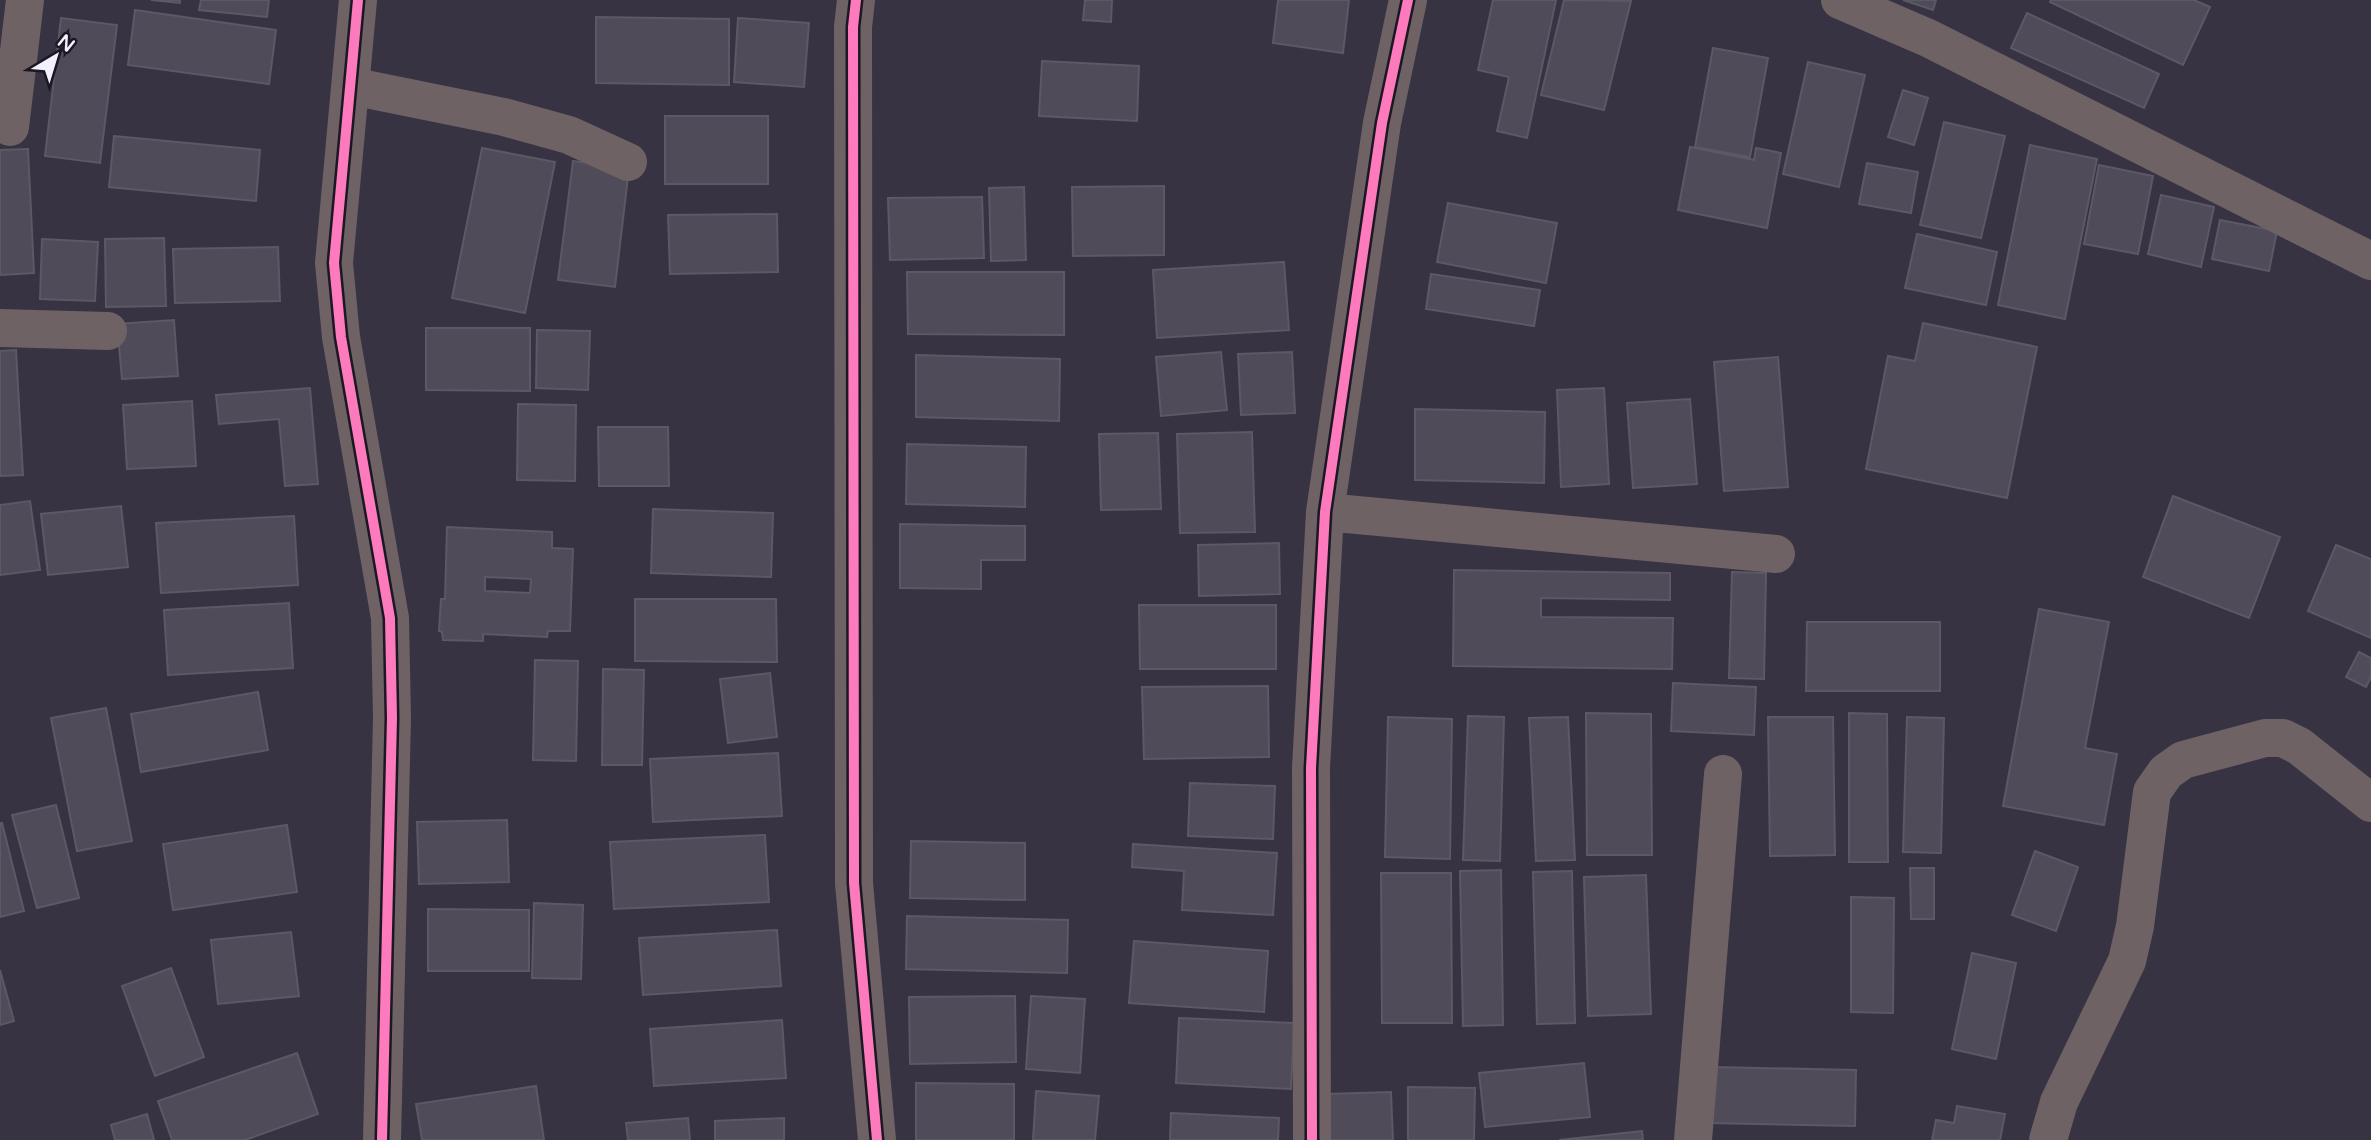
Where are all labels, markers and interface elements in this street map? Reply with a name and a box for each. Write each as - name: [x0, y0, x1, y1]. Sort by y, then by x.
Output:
- north arrow: [21, 21, 91, 91]
- text: N: [53, 30, 79, 57]

